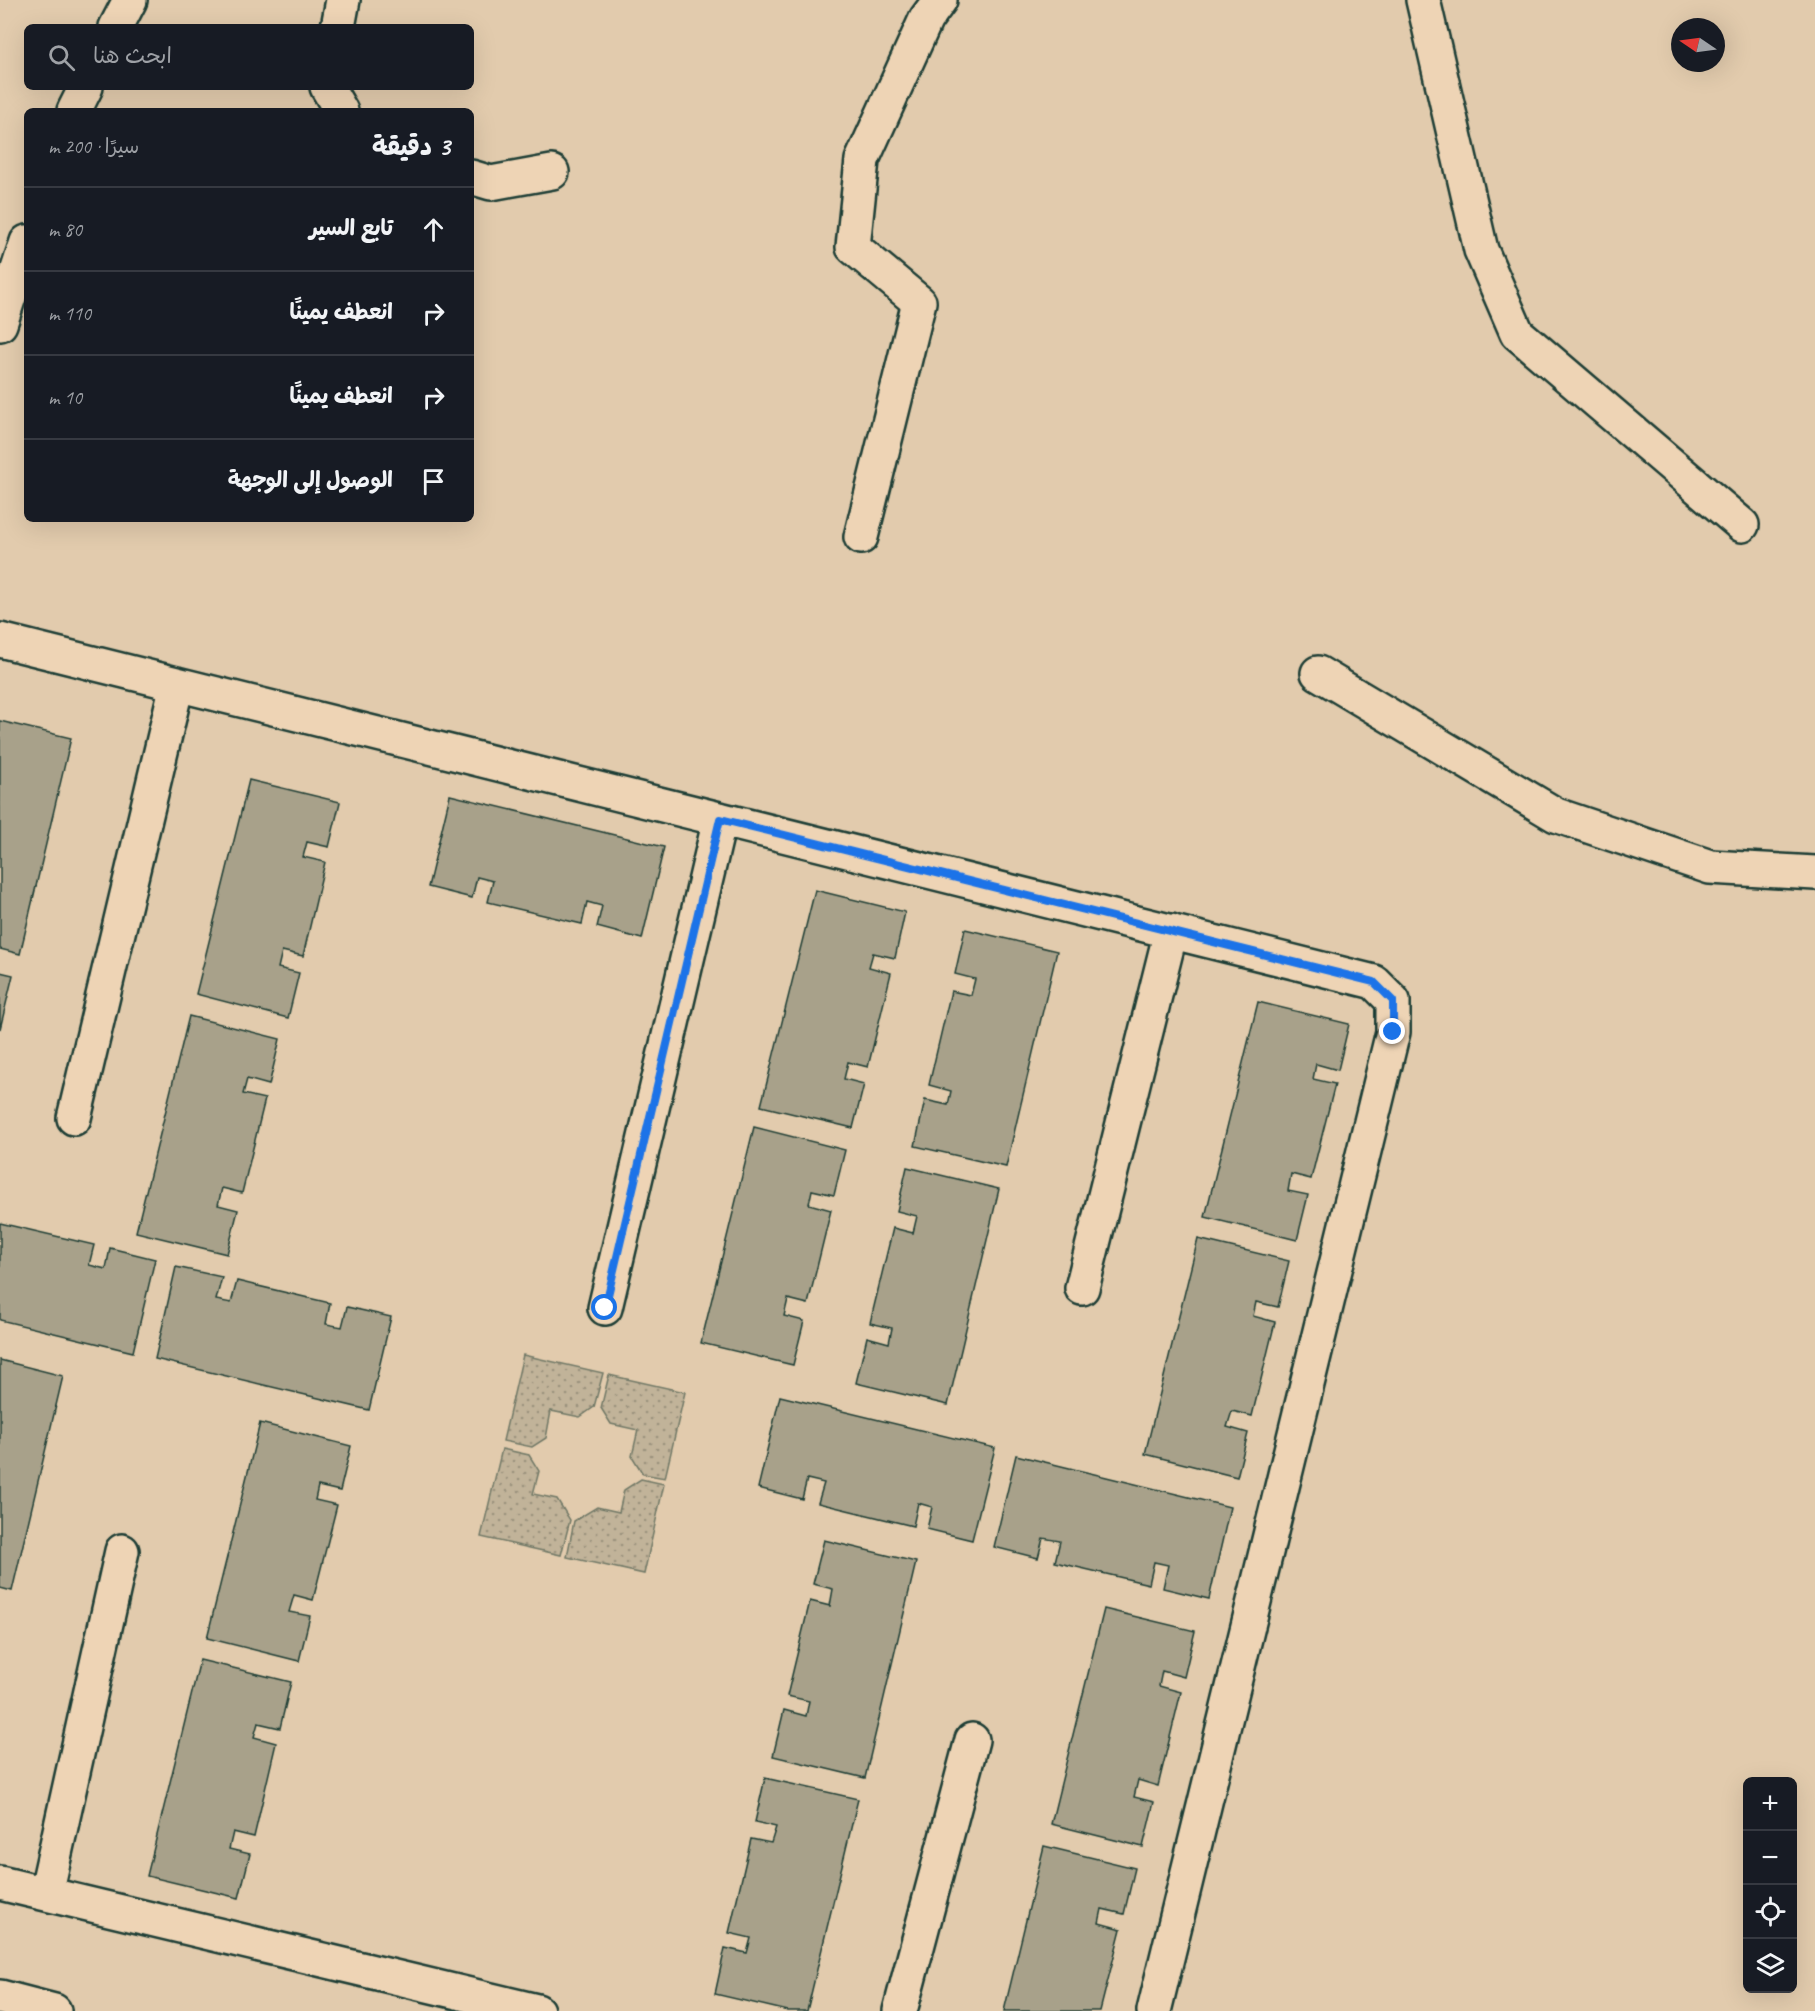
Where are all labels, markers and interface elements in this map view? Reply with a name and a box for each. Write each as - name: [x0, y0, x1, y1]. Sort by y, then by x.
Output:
- north arrow: [1671, 18, 1725, 72]
- search box: [24, 24, 474, 90]
- icon: search: [45, 41, 78, 74]
- text: ابحث هنا: [93, 42, 172, 70]
- text: 3 دقيقة: [372, 130, 450, 163]
- text: سيرًا · 200 m: [48, 134, 139, 159]
- icon: ahead: [417, 213, 450, 246]
- text: تابع السير: [309, 214, 393, 242]
- text: 80 m: [48, 217, 82, 242]
- icon: right: [417, 297, 450, 330]
- text: انعطف يمينًا: [289, 298, 393, 326]
- text: 110 m: [48, 301, 91, 326]
- icon: right: [417, 381, 450, 414]
- text: انعطف يمينًا: [289, 382, 393, 410]
- text: 10 m: [48, 385, 82, 410]
- icon: arrive: [417, 465, 450, 498]
- text: الوصول إلى الوجهة: [228, 466, 393, 494]
- route end: [1379, 1018, 1405, 1044]
- route start: [591, 1294, 617, 1320]
- map controls: [1743, 1777, 1797, 1993]
- button: +: [1743, 1777, 1797, 1831]
- button: −: [1743, 1831, 1797, 1885]
- button: locate: [1743, 1885, 1797, 1939]
- button: layers: [1743, 1939, 1797, 1993]

